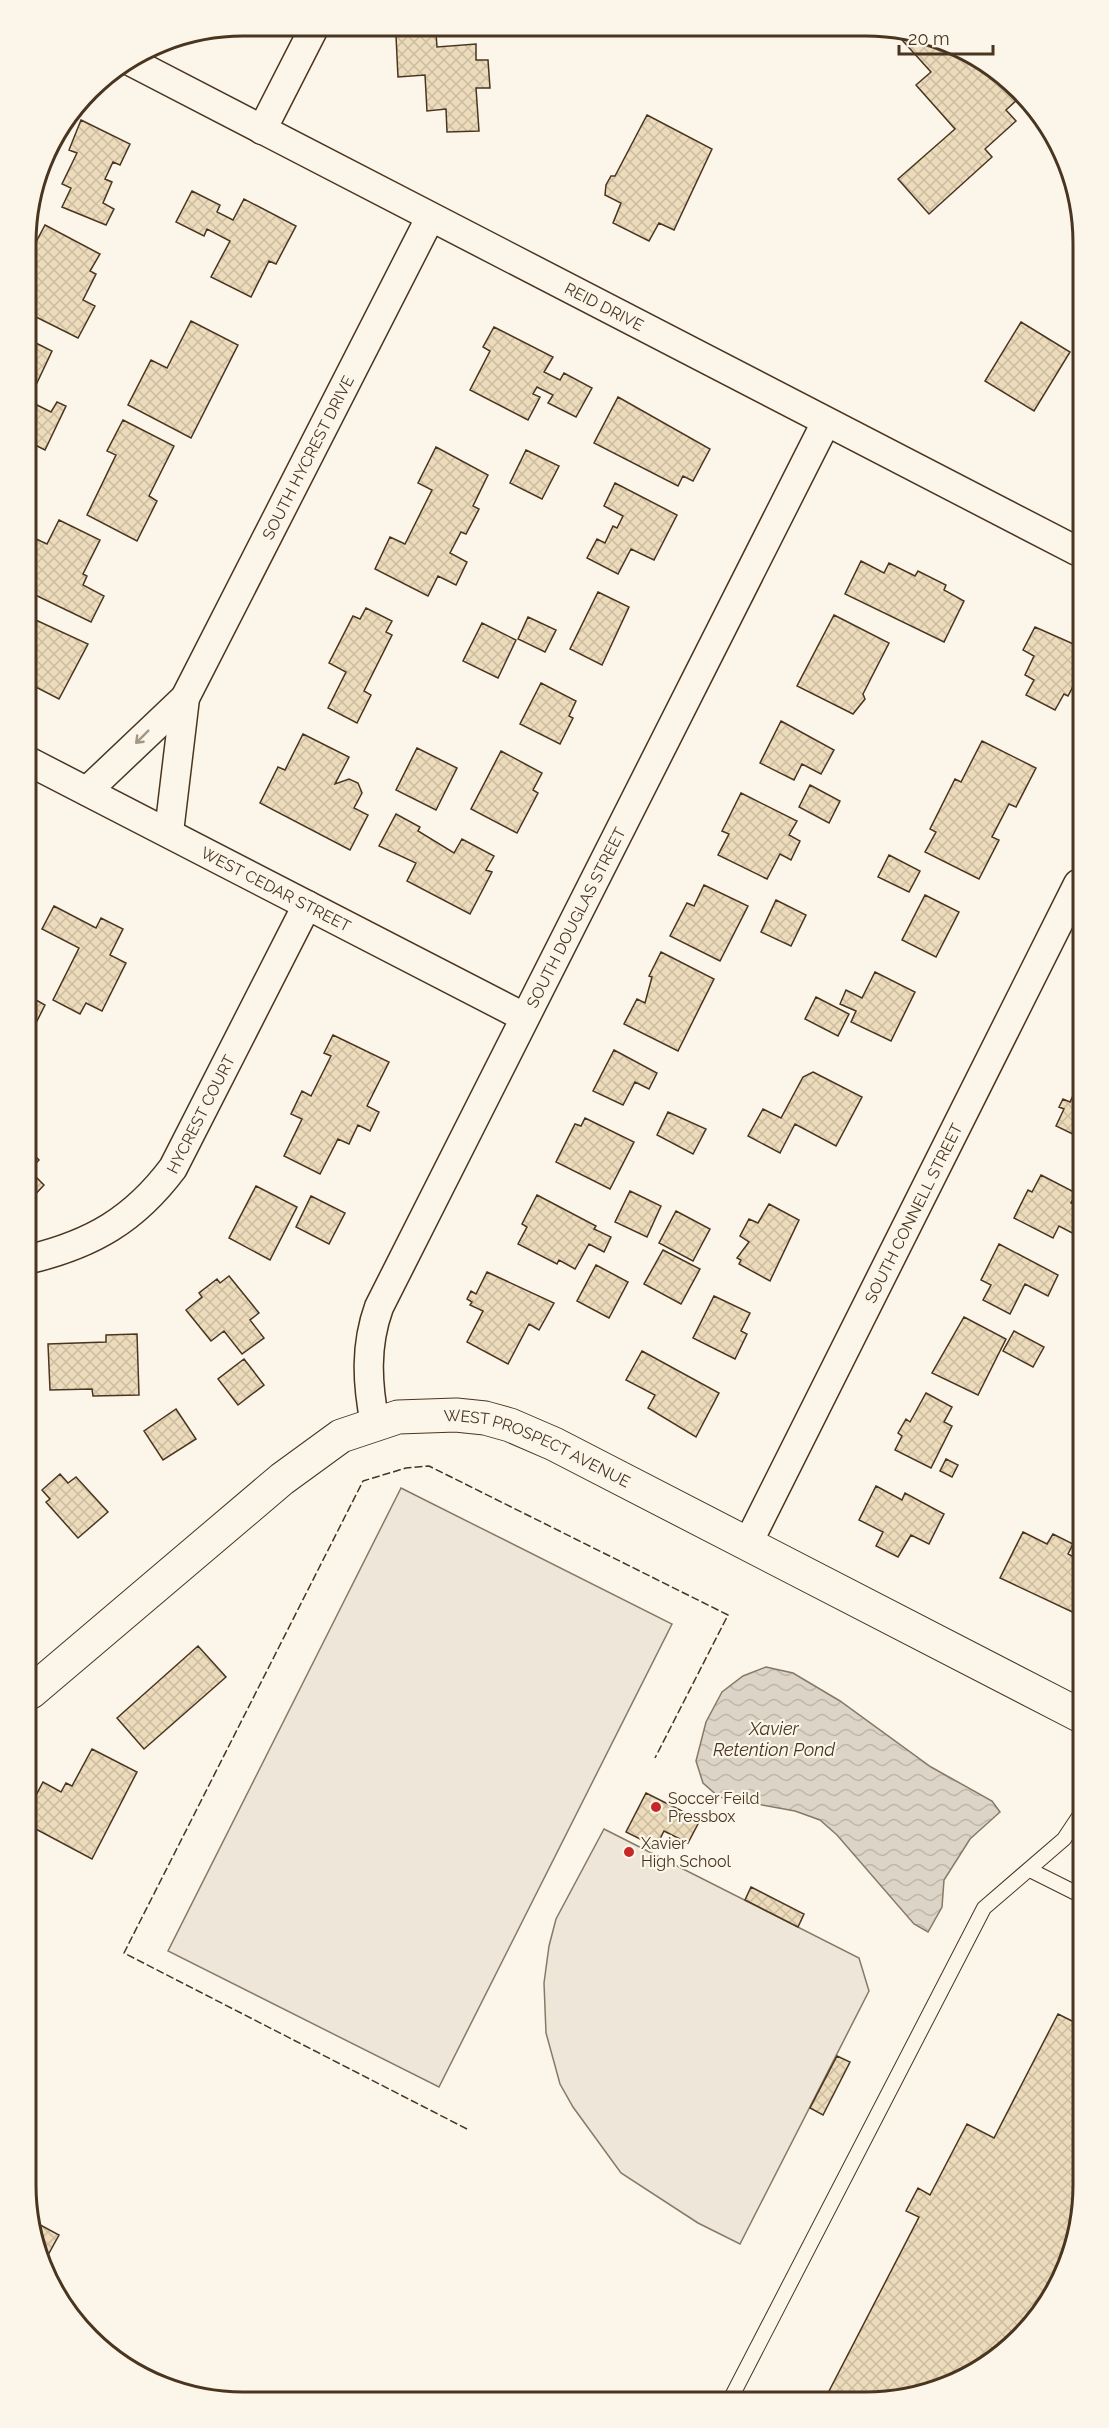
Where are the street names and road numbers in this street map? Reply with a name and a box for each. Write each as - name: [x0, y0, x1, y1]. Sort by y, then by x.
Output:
- street label: REID DRIVE: [561, 279, 647, 335]
- street label: SOUTH HYCREST DRIVE: [258, 372, 358, 543]
- street label: SOUTH DOUGLAS STREET: [523, 824, 630, 1011]
- street label: WEST CEDAR STREET: [198, 843, 354, 936]
- street label: HYCREST COURT: [163, 1051, 239, 1177]
- street label: SOUTH CONNELL STREET: [861, 1120, 967, 1306]
- street label: WEST PROSPECT AVENUE: [444, 1406, 633, 1492]

